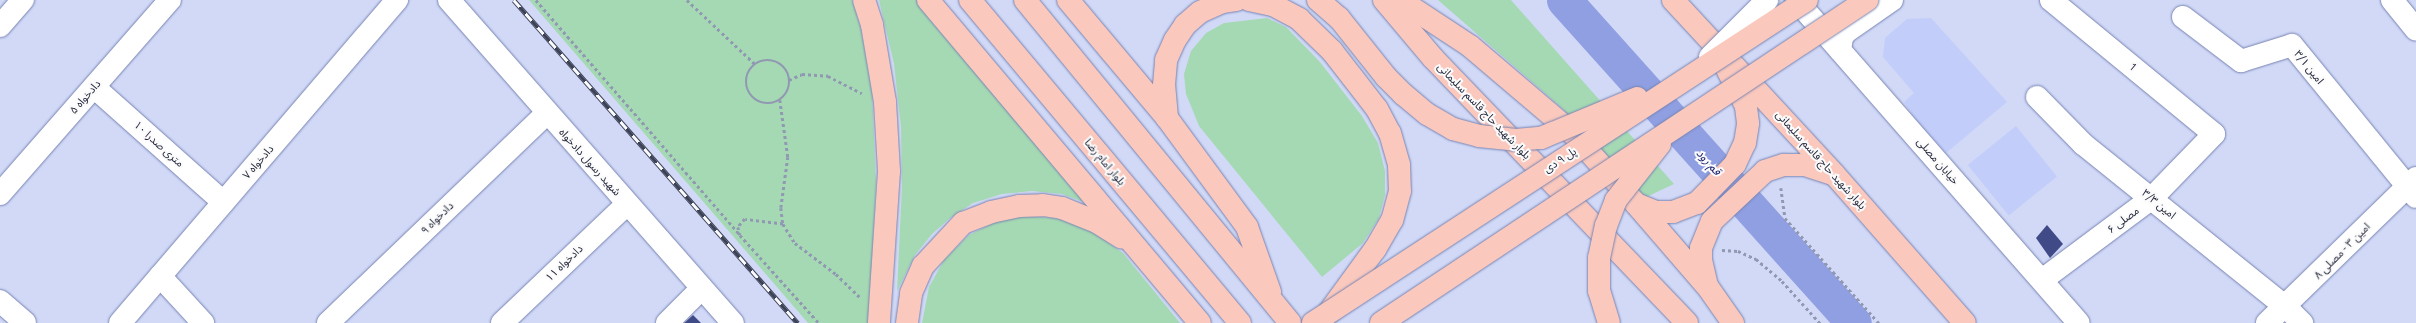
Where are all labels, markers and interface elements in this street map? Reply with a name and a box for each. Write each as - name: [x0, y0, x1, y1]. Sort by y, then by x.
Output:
- street label: امین ۳/۱: [2291, 47, 2327, 87]
- street label: بلوار شهید حاج قاسم سلیمانی: [1435, 60, 1533, 162]
- street label: 1: [2126, 60, 2140, 74]
- street label: دادخواه ۵: [67, 77, 103, 117]
- street label: بلوار شهید حاج قاسم سلیمانی: [1773, 108, 1869, 212]
- street label: ۱۰ متری صدرا: [131, 118, 187, 170]
- street label: شهید رسول دادخواه: [556, 126, 624, 198]
- street label: خیابان مصلی: [1914, 135, 1962, 187]
- street label: بلوار امام رضا: [1082, 136, 1128, 188]
- street label: دادخواه ۷: [240, 142, 276, 182]
- street label: پل ۹ دی: [1541, 145, 1579, 175]
- water label: قم رود: [1693, 146, 1725, 178]
- street label: امین ۳/۳: [2139, 186, 2179, 222]
- street label: دادخواه ۹: [418, 199, 456, 237]
- street label: مصلی ۶: [2104, 204, 2142, 236]
- street label: امین ۳ - مصلی ۸: [2311, 220, 2373, 282]
- street label: دادخواه ۱۱: [543, 242, 585, 284]

